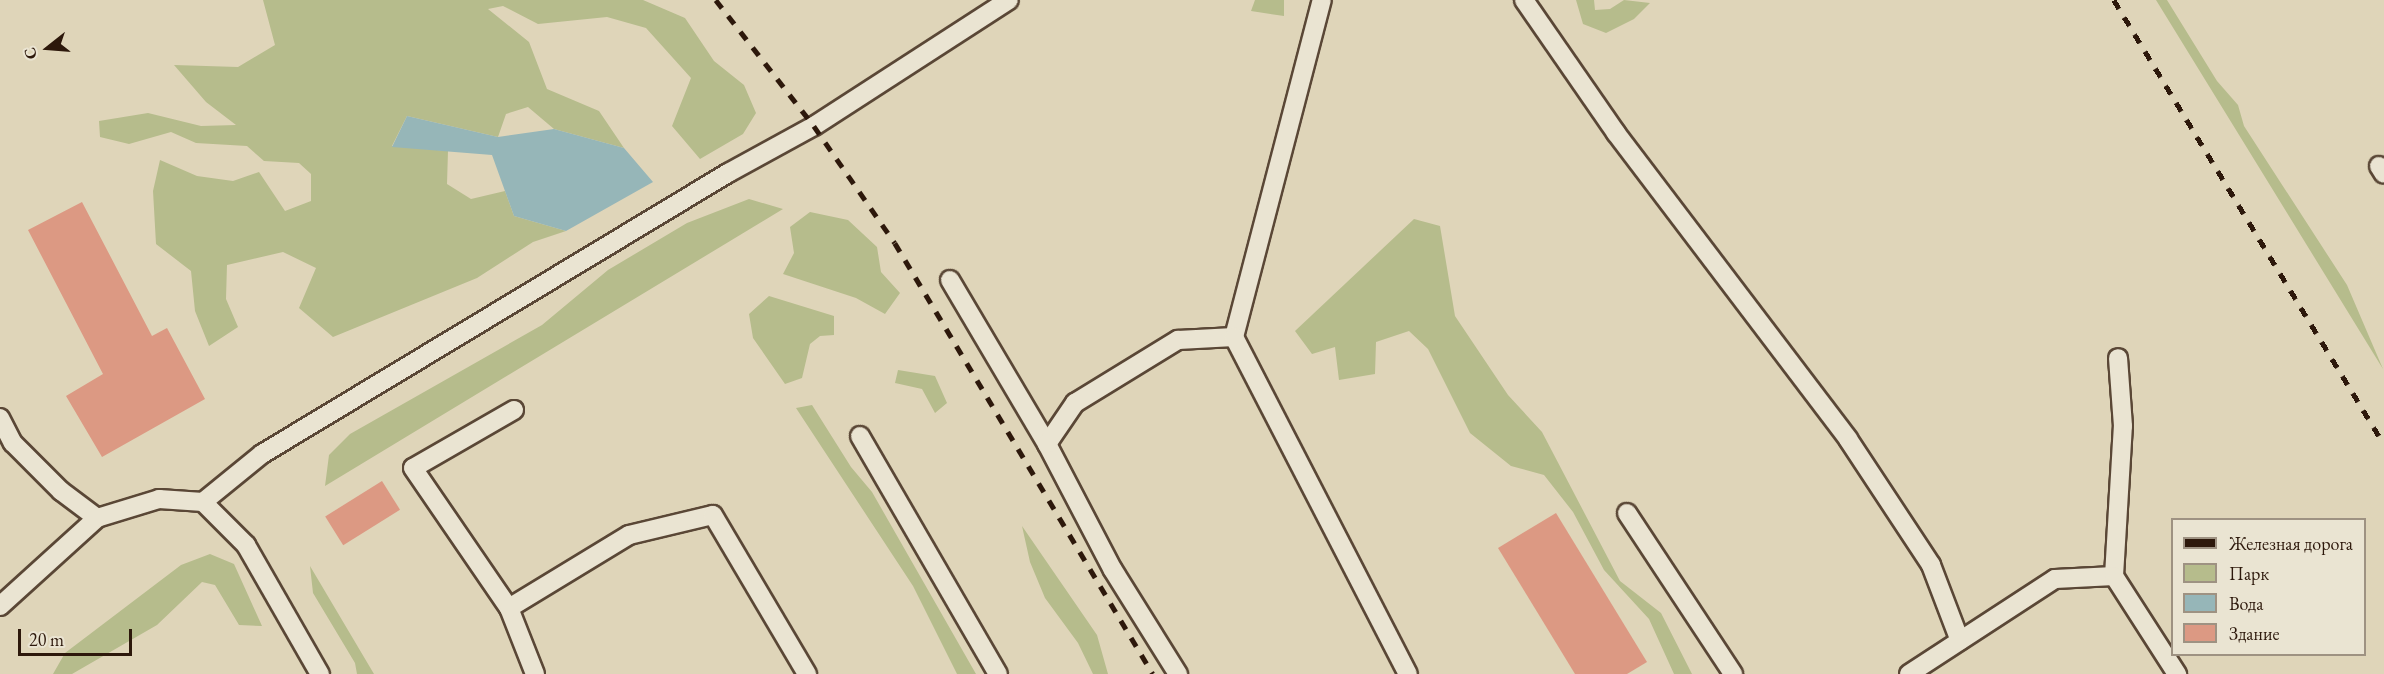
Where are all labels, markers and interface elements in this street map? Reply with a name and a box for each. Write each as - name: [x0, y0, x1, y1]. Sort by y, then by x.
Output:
- north arrow: [18, 18, 78, 78]
- text: С: [19, 45, 42, 62]
- legend: [2171, 518, 2366, 656]
- text: Железная дорога: [2229, 532, 2353, 555]
- text: Парк: [2229, 562, 2269, 585]
- text: Вода: [2229, 592, 2263, 615]
- scale bar: [21, 617, 135, 655]
- text: Здание: [2229, 622, 2279, 645]
- text: 20 m: [29, 628, 64, 651]

